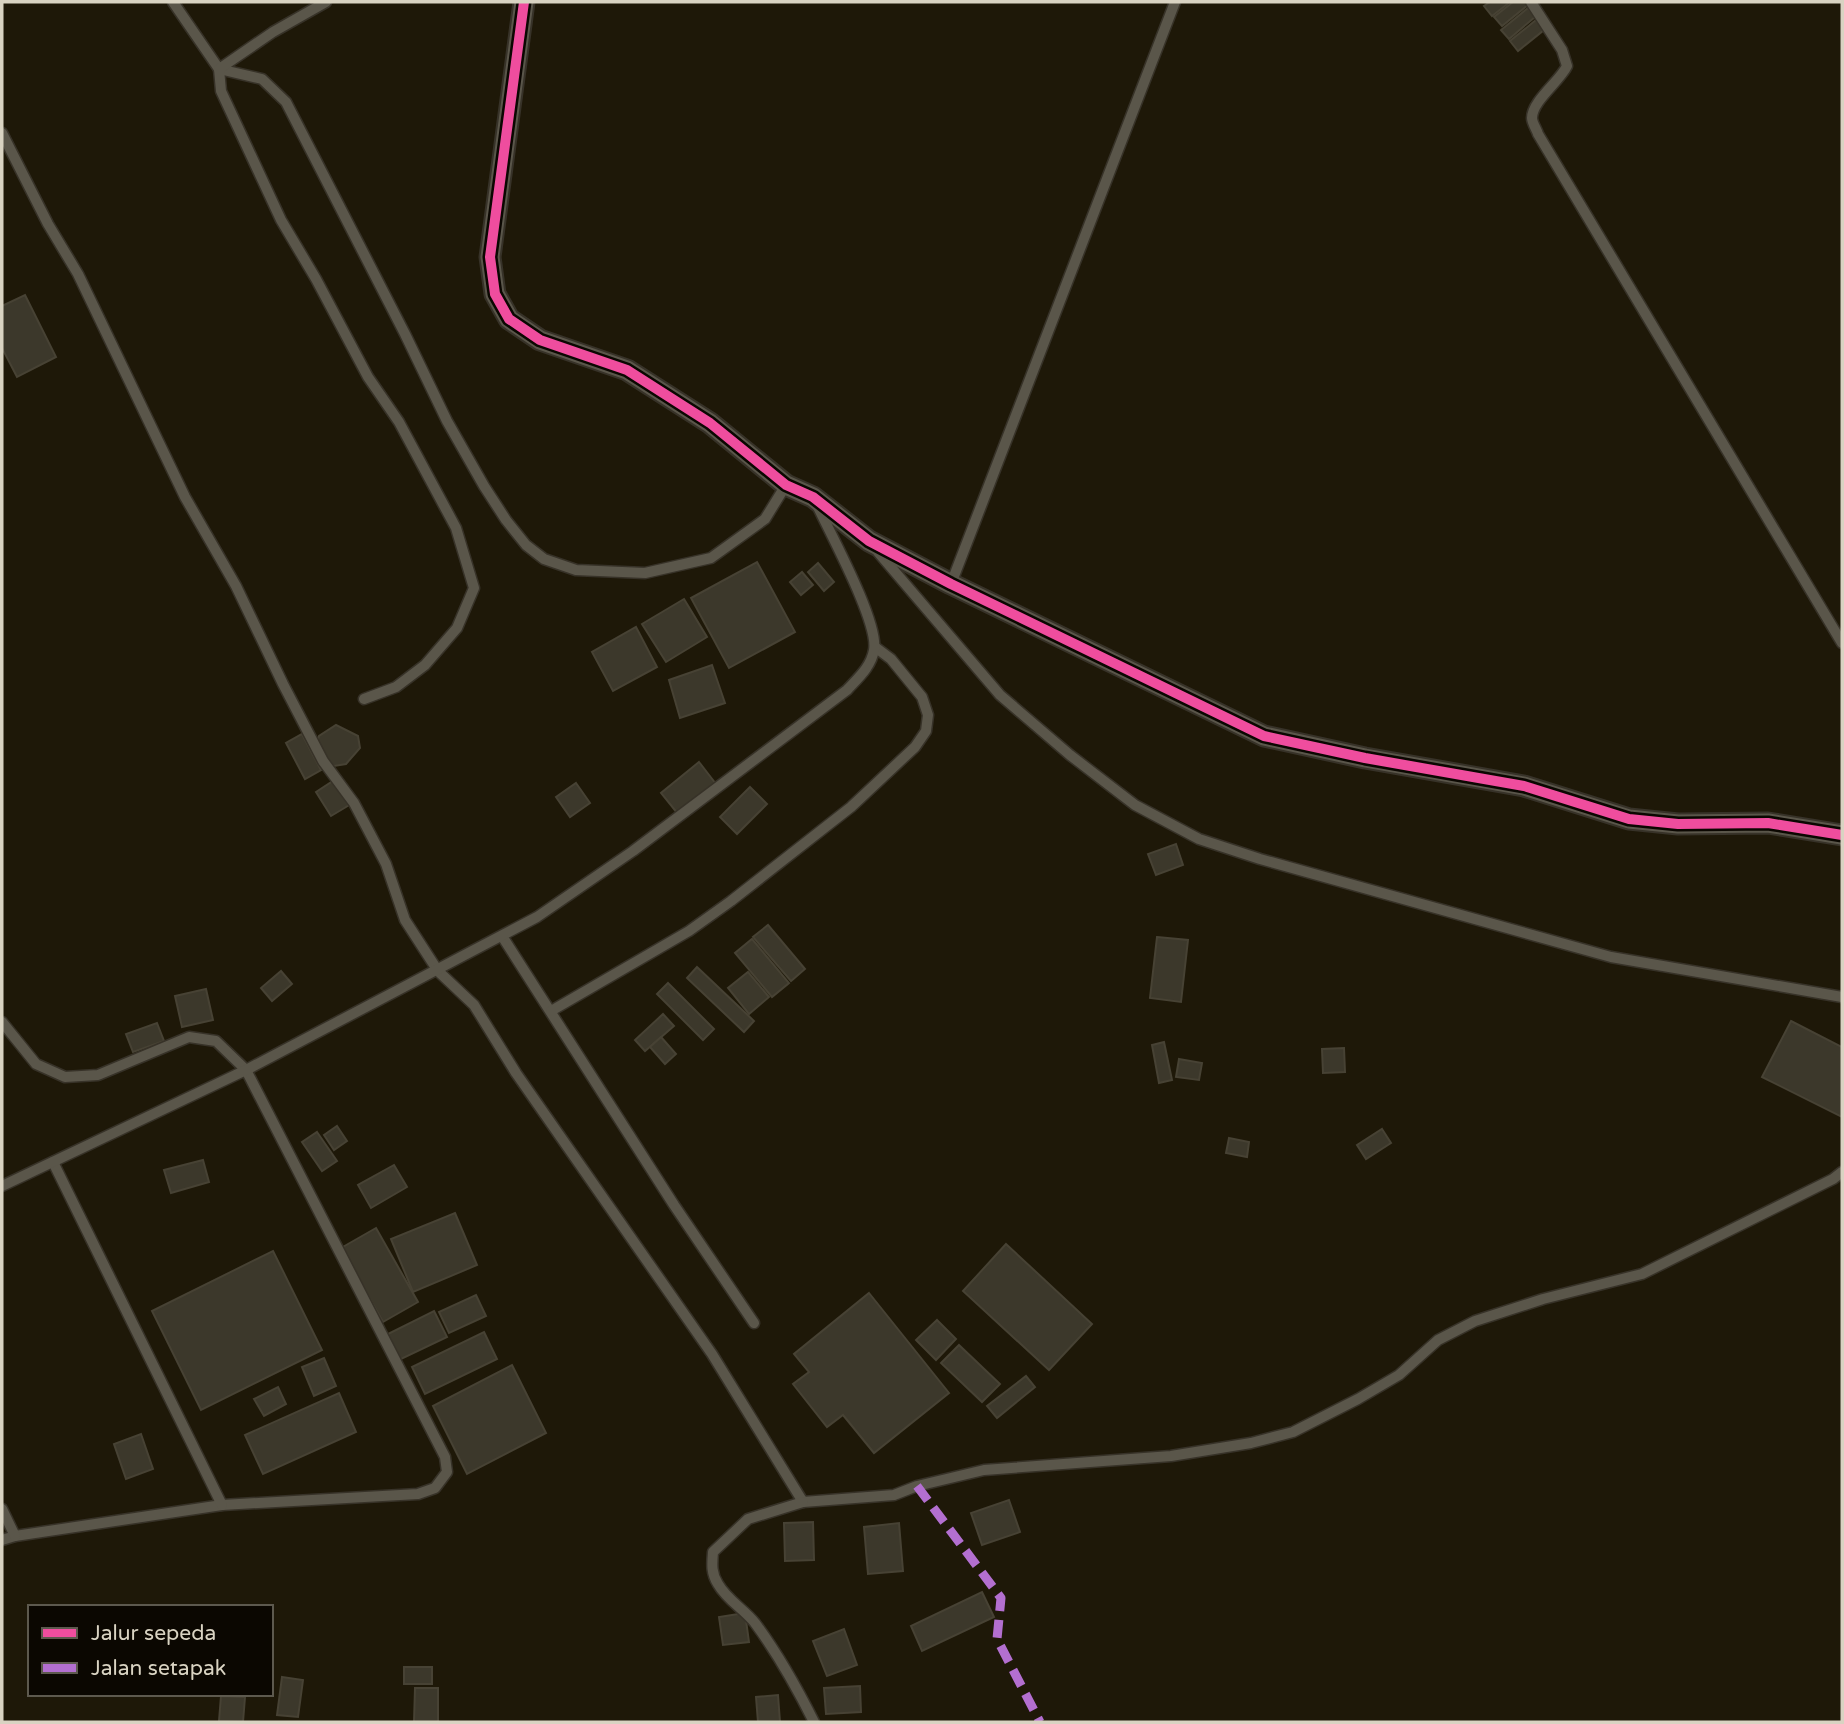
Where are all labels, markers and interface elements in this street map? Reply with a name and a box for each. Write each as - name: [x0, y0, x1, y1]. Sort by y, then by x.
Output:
- legend: [28, 1605, 273, 1696]
- text: Jalur sepeda: [91, 1621, 216, 1646]
- text: Jalan setapak: [91, 1656, 226, 1681]

